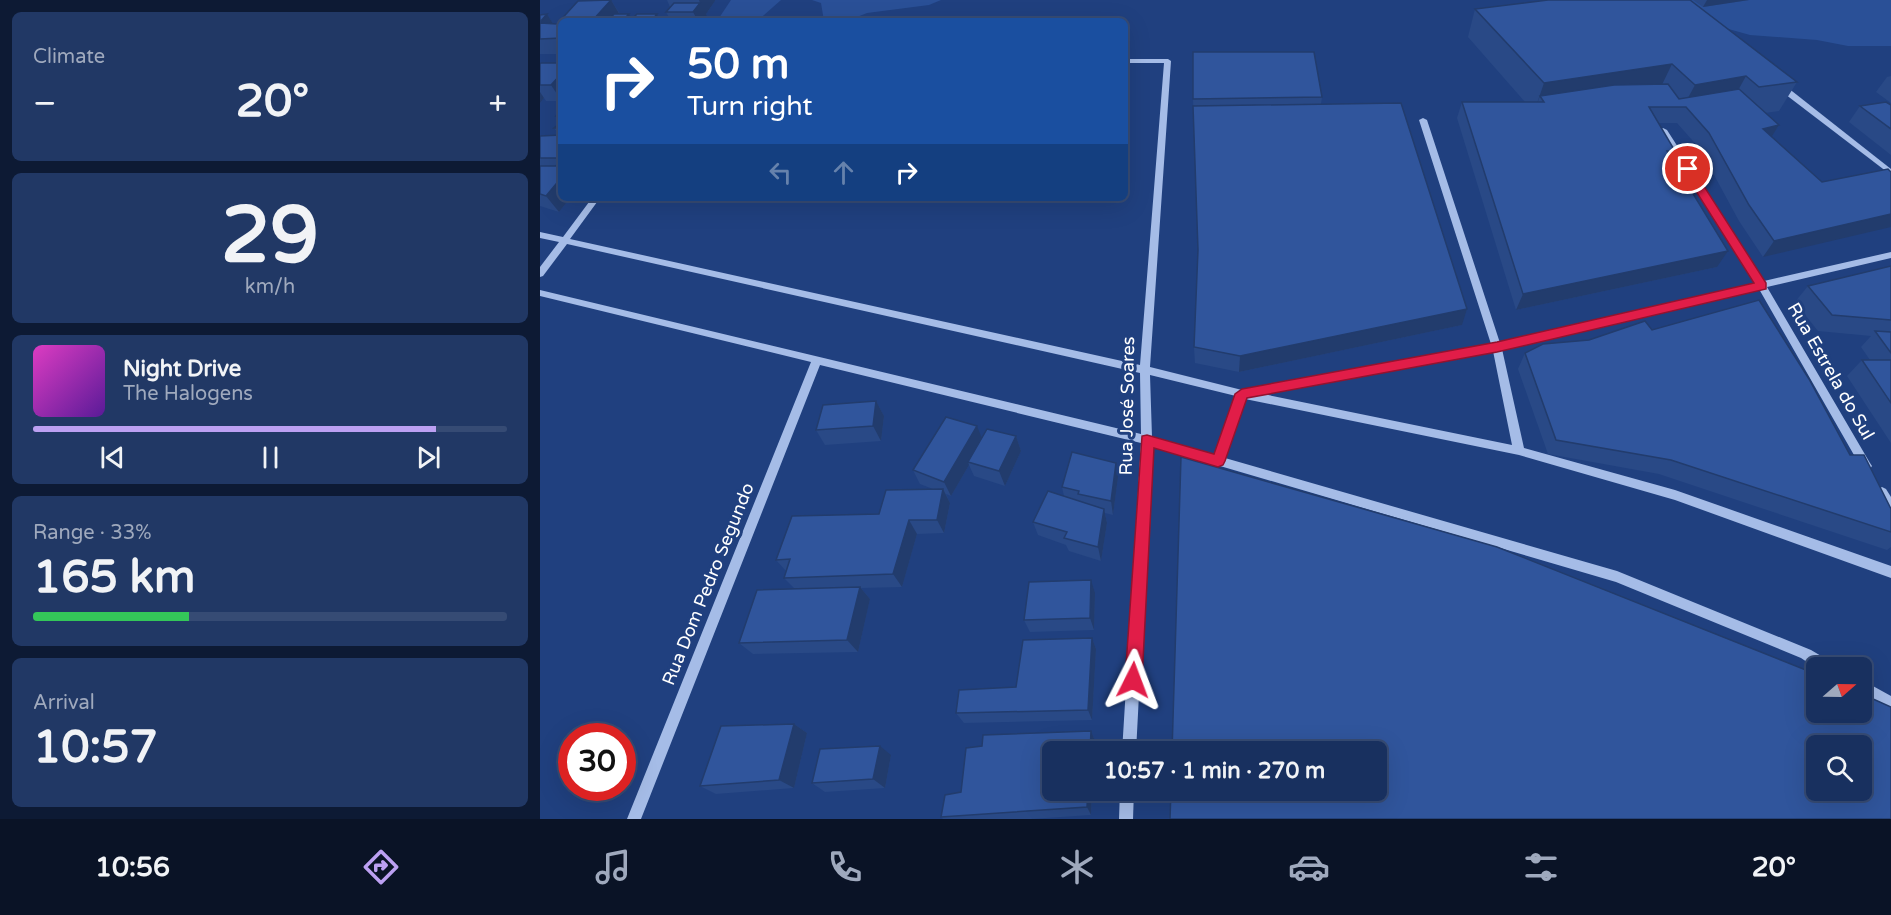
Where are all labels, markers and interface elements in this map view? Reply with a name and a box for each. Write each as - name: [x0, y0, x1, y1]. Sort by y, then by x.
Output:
- text: 50 m: [687, 39, 789, 90]
- icon: right: [588, 42, 666, 120]
- text: Climate: [33, 45, 105, 69]
- text: 20°: [236, 75, 309, 129]
- text: −: [33, 84, 57, 123]
- text: +: [488, 84, 507, 123]
- text: Turn right: [687, 90, 813, 123]
- pin: [1662, 143, 1713, 194]
- icon: arrive: [1671, 152, 1704, 185]
- icon: left: [764, 156, 797, 189]
- icon: ahead: [827, 156, 860, 189]
- icon: right: [890, 156, 923, 189]
- text: 29: [221, 189, 319, 283]
- text: km/h: [245, 275, 295, 299]
- street label: Rua Estrela do Sul: [1783, 298, 1879, 444]
- street label: Rua José Soares: [1115, 336, 1139, 476]
- text: Night Drive: [123, 356, 241, 382]
- text: The Halogens: [123, 382, 253, 406]
- icon: previous: [96, 441, 129, 474]
- icon: pause: [254, 441, 287, 474]
- icon: next: [412, 441, 445, 474]
- street label: Rua Dom Pedro Segundo: [657, 480, 759, 688]
- text: Range · 33%: [33, 521, 152, 545]
- text: 165 km: [33, 551, 195, 605]
- position arrow: [1101, 648, 1165, 712]
- north arrow: [1806, 657, 1872, 723]
- map controls: [1806, 657, 1872, 801]
- text: Arrival: [33, 691, 95, 715]
- text: 10:57: [33, 721, 158, 775]
- speed limit sign: 30: [558, 723, 636, 801]
- button: search: [1806, 735, 1872, 801]
- text: 10:57 · 1 min · 270 m: [1104, 758, 1325, 784]
- icon: directions: [360, 846, 402, 888]
- icon: music: [592, 846, 634, 888]
- icon: phone: [824, 846, 866, 888]
- icon: climate: [1056, 846, 1098, 888]
- icon: car: [1288, 846, 1330, 888]
- icon: filters: [1520, 846, 1562, 888]
- text: 10:56: [95, 851, 170, 884]
- text: 20°: [1752, 851, 1796, 884]

